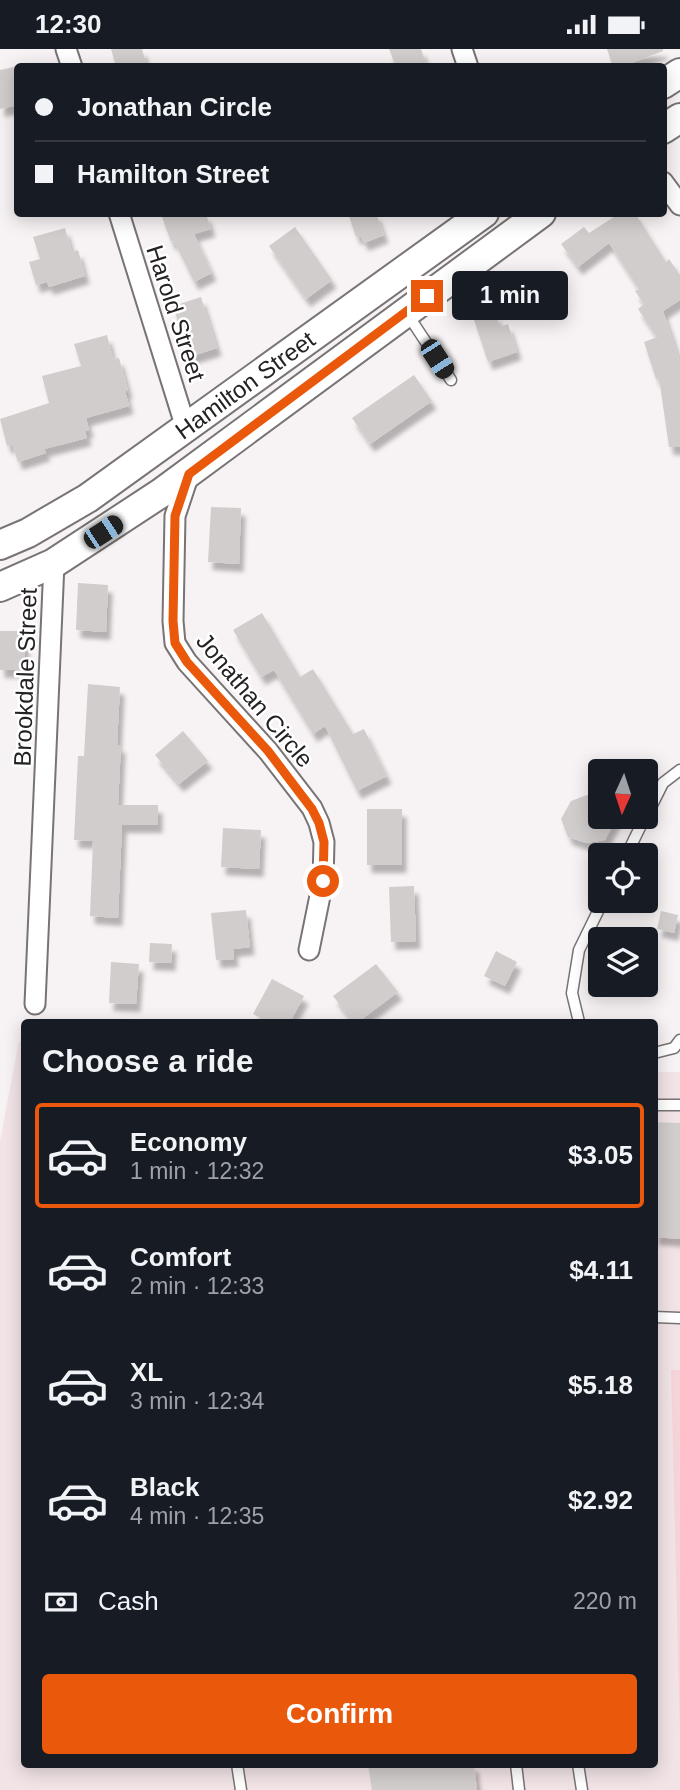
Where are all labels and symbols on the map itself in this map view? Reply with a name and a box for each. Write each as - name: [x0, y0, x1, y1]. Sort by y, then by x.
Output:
- street label: Harold Street: [141, 242, 211, 385]
- callout: 1 min: [452, 271, 567, 321]
- route end: [411, 280, 443, 312]
- street label: Hamilton Street: [170, 325, 320, 445]
- car: [417, 336, 458, 382]
- car: [80, 512, 127, 552]
- street label: Brookdale Street: [8, 587, 42, 767]
- street label: Jonathan Circle: [191, 627, 319, 773]
- north arrow: [588, 759, 658, 829]
- route start: [307, 865, 339, 897]

